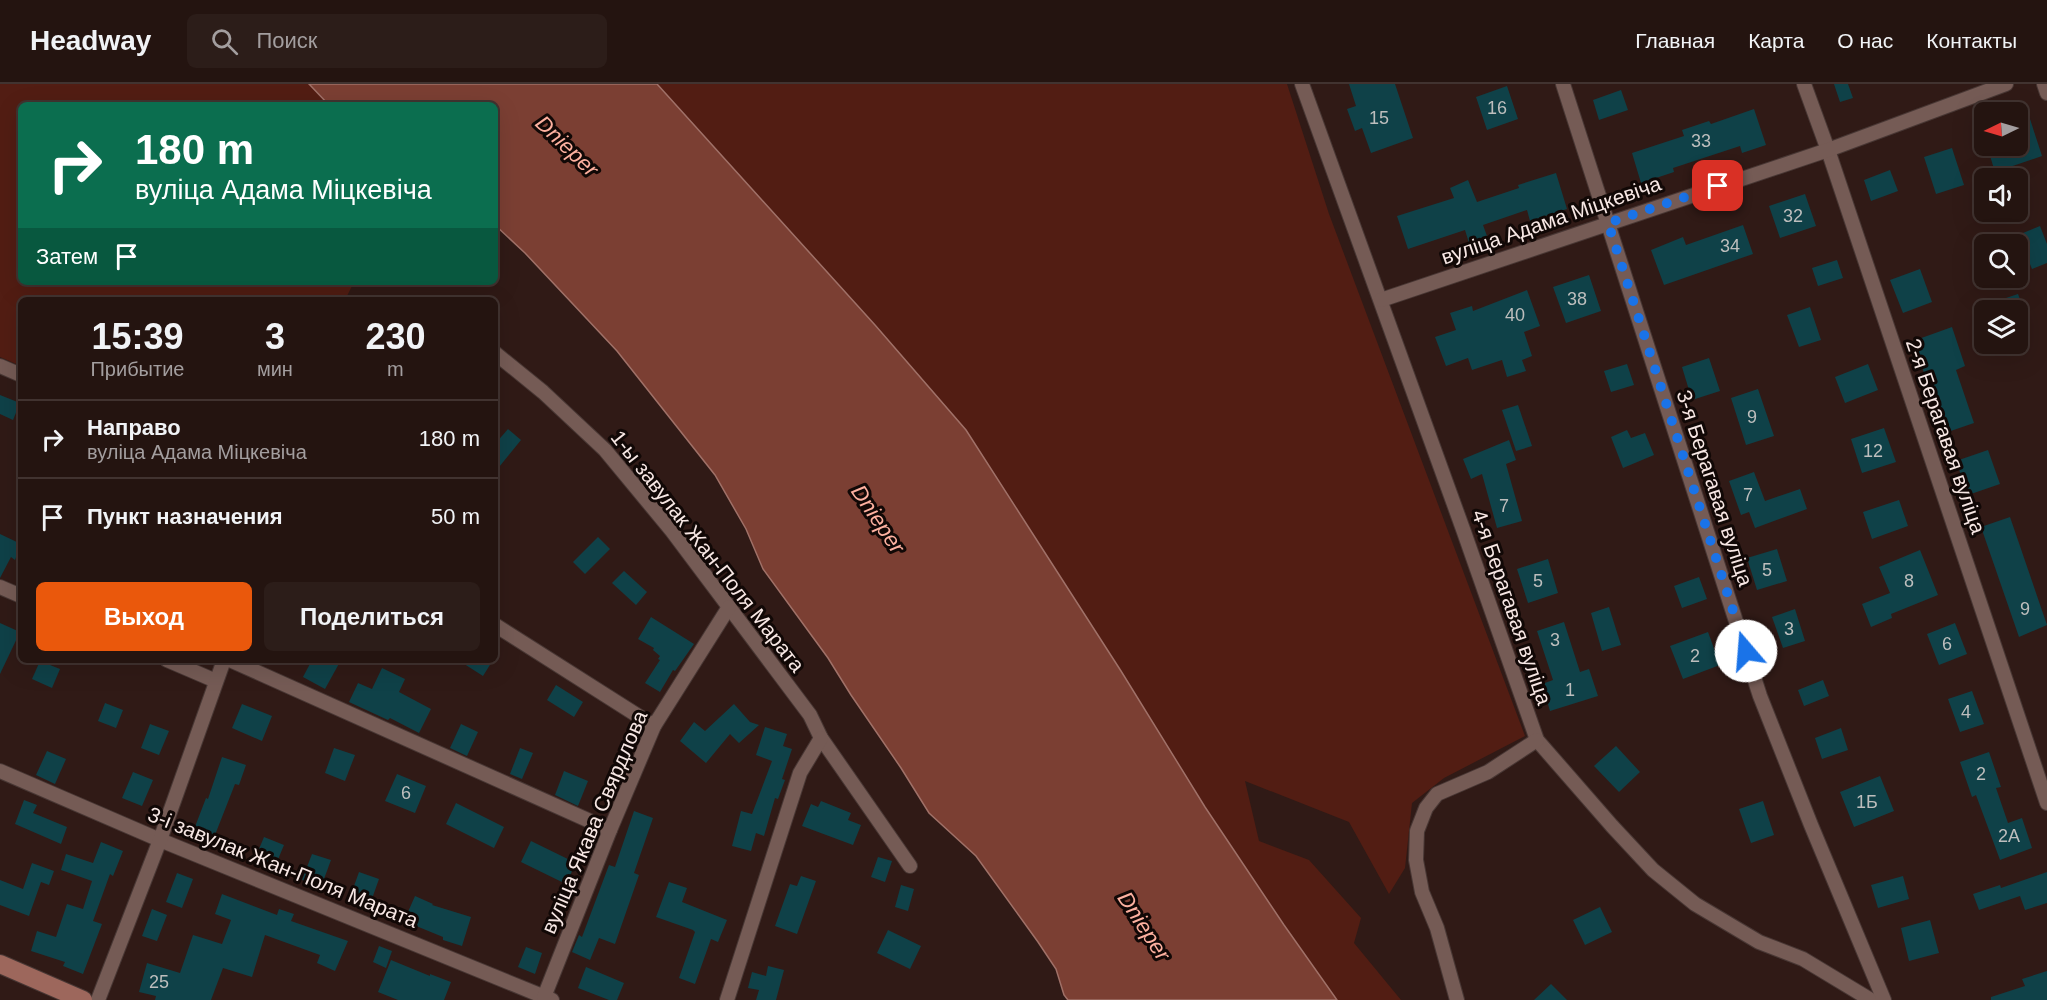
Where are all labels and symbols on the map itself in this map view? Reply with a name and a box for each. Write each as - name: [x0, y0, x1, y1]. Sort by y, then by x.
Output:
- house number: 16: [1487, 98, 1507, 118]
- north arrow: [1974, 102, 2028, 156]
- house number: 15: [1369, 108, 1389, 128]
- water label: Dnieper: [531, 110, 605, 183]
- house number: 33: [1691, 131, 1711, 151]
- pin: [1692, 160, 1743, 211]
- street label: вуліца Адама Міцкевіча: [1438, 171, 1664, 268]
- house number: 32: [1783, 206, 1803, 226]
- house number: 34: [1720, 236, 1740, 256]
- house number: 38: [1567, 289, 1587, 309]
- house number: 40: [1505, 305, 1525, 325]
- street label: 2-я Берагавая вуліца: [1902, 335, 1990, 537]
- street label: 3-я Берагавая вуліца: [1672, 387, 1758, 589]
- house number: 9: [1747, 407, 1757, 427]
- street label: 1-ы завулак Жан-Поля Марата: [607, 426, 809, 676]
- house number: 12: [1863, 441, 1883, 461]
- water label: Dnieper: [846, 480, 911, 559]
- house number: 7: [1743, 485, 1753, 505]
- house number: 7: [1499, 496, 1509, 516]
- street label: 4-я Берагавая вуліца: [1468, 506, 1556, 708]
- house number: 5: [1762, 560, 1772, 580]
- house number: 5: [1533, 571, 1543, 591]
- house number: 8: [1904, 571, 1914, 591]
- house number: 9: [2020, 599, 2030, 619]
- position arrow: [1714, 619, 1778, 683]
- house number: 3: [1784, 619, 1794, 639]
- house number: 3: [1550, 630, 1560, 650]
- house number: 6: [1942, 634, 1952, 654]
- house number: 2: [1690, 646, 1700, 666]
- house number: 1: [1565, 680, 1575, 700]
- house number: 4: [1961, 702, 1971, 722]
- street label: вуліца Якава Свярдлова: [537, 707, 652, 937]
- house number: 2: [1976, 764, 1986, 784]
- house number: 6: [401, 783, 411, 803]
- house number: 1Б: [1856, 792, 1878, 812]
- street label: 3-і завулак Жан-Поля Марата: [145, 802, 422, 932]
- house number: 2А: [1998, 826, 2020, 846]
- water label: Dnieper: [1113, 887, 1176, 967]
- house number: 25: [149, 972, 169, 992]

